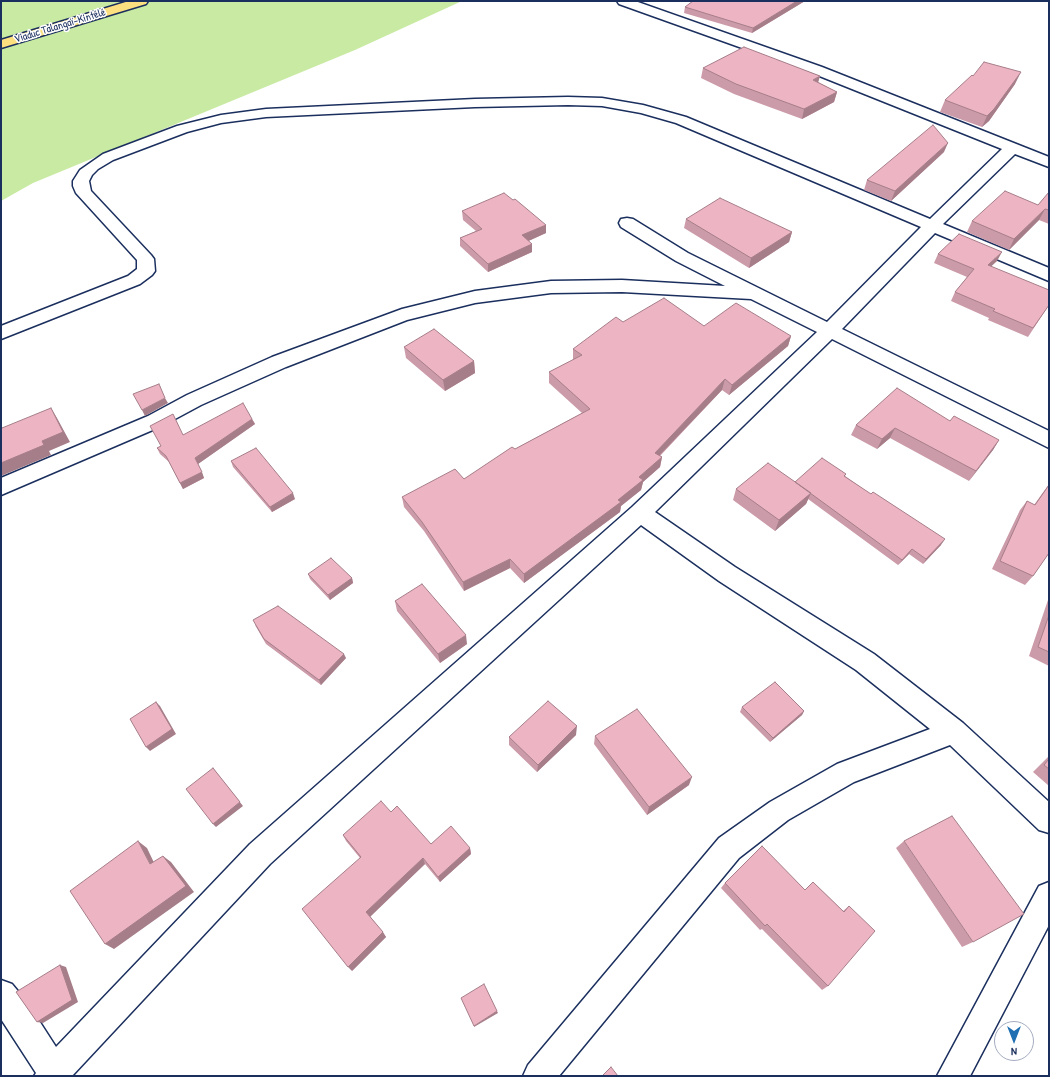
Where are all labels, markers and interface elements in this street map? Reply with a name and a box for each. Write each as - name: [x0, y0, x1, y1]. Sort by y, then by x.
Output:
- street label: Viaduc Talangaï-Kintélé: [13, 6, 107, 46]
- north arrow: [994, 1021, 1034, 1061]
- text: N: [1011, 1045, 1017, 1059]

